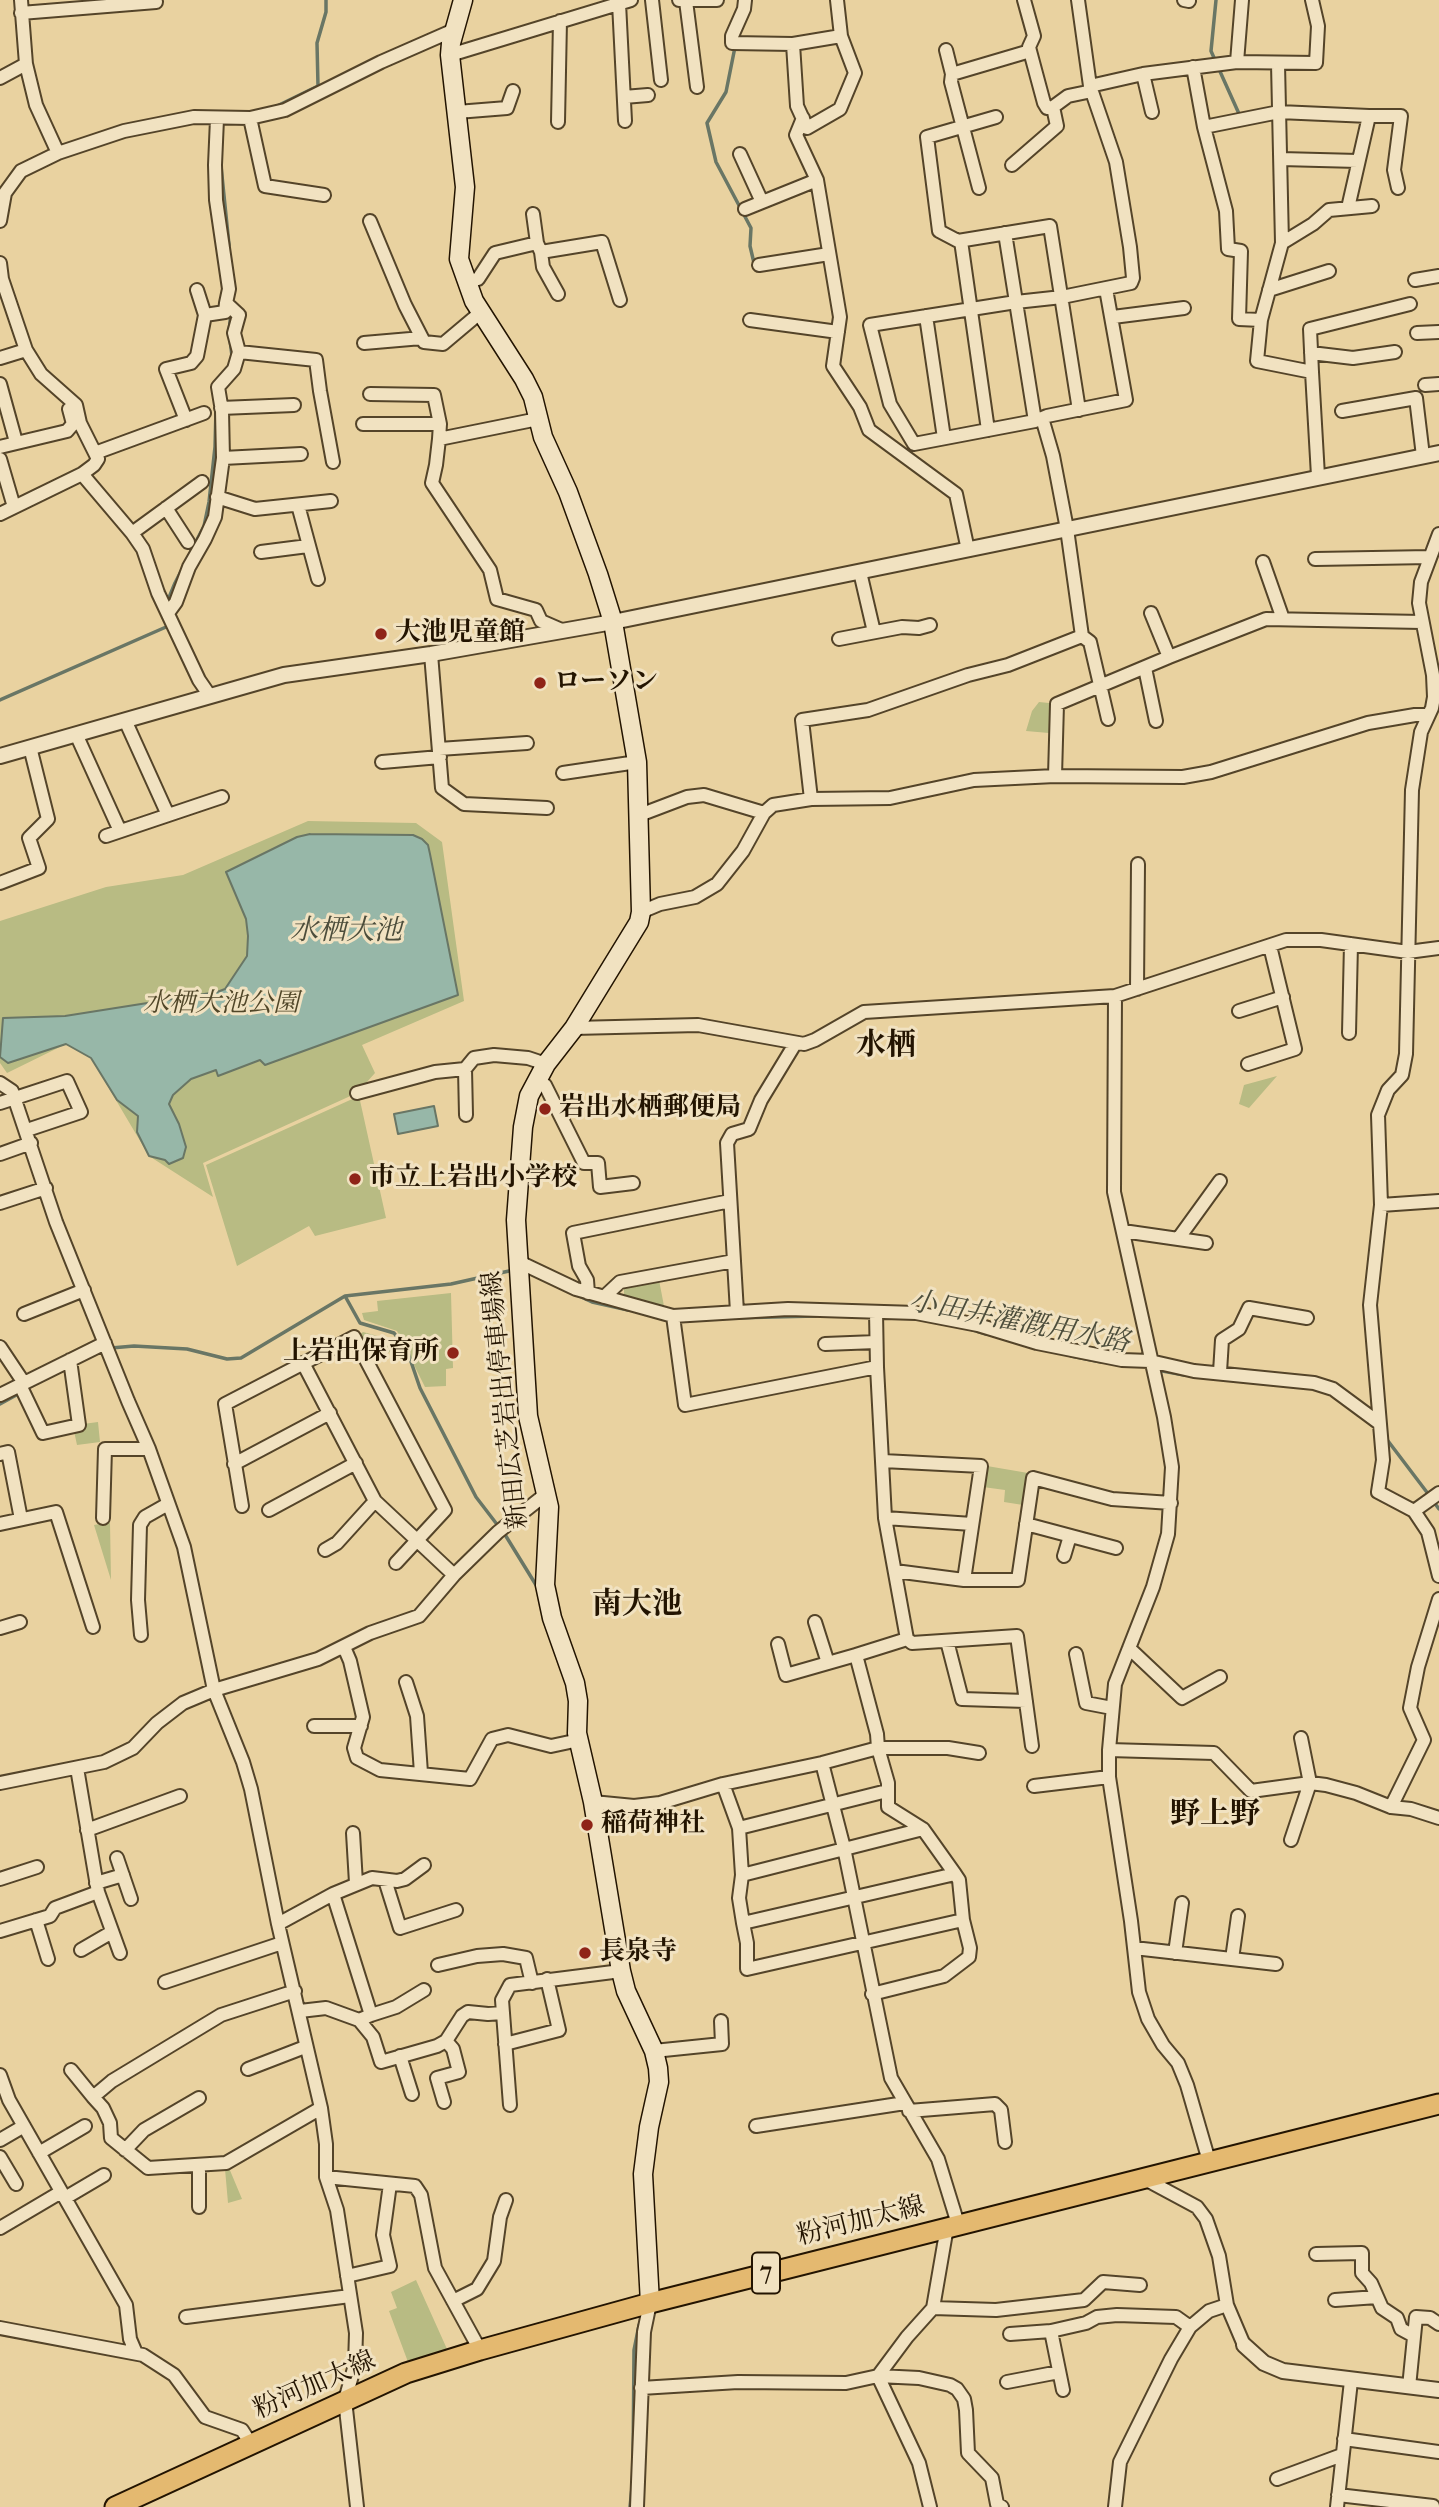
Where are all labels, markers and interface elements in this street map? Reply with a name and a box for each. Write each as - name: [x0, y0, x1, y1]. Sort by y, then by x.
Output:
- place label: 大池児童館: [395, 618, 525, 650]
- marker: 大池児童館: [373, 626, 389, 642]
- place label: ローソン: [554, 667, 658, 699]
- marker: ローソン: [532, 675, 548, 691]
- water label: 水栖大池: [290, 915, 402, 949]
- park label: 水栖大池公園: [143, 989, 299, 1021]
- district label: 水栖: [856, 1029, 916, 1065]
- place label: 岩出水栖郵便局: [559, 1093, 741, 1125]
- marker: 岩出水栖郵便局: [537, 1101, 553, 1117]
- place label: 市立上岩出小学校: [369, 1163, 577, 1195]
- marker: 市立上岩出小学校: [347, 1171, 363, 1187]
- street label: 新田広芝岩出停車場線: [477, 1269, 535, 1531]
- water label: 小田井灌漑用水路: [906, 1285, 1132, 1361]
- place label: 上岩出保育所: [283, 1337, 439, 1369]
- marker: 上岩出保育所: [445, 1345, 461, 1361]
- district label: 南大池: [592, 1588, 682, 1624]
- district label: 野上野: [1170, 1798, 1260, 1834]
- place label: 稲荷神社: [601, 1809, 705, 1841]
- marker: 稲荷神社: [579, 1817, 595, 1833]
- place label: 長泉寺: [599, 1937, 677, 1969]
- marker: 長泉寺: [577, 1945, 593, 1961]
- street label: 粉河加太線: [794, 2191, 928, 2253]
- road number: 7: [752, 2252, 780, 2294]
- street label: 粉河加太線: [249, 2345, 381, 2427]

